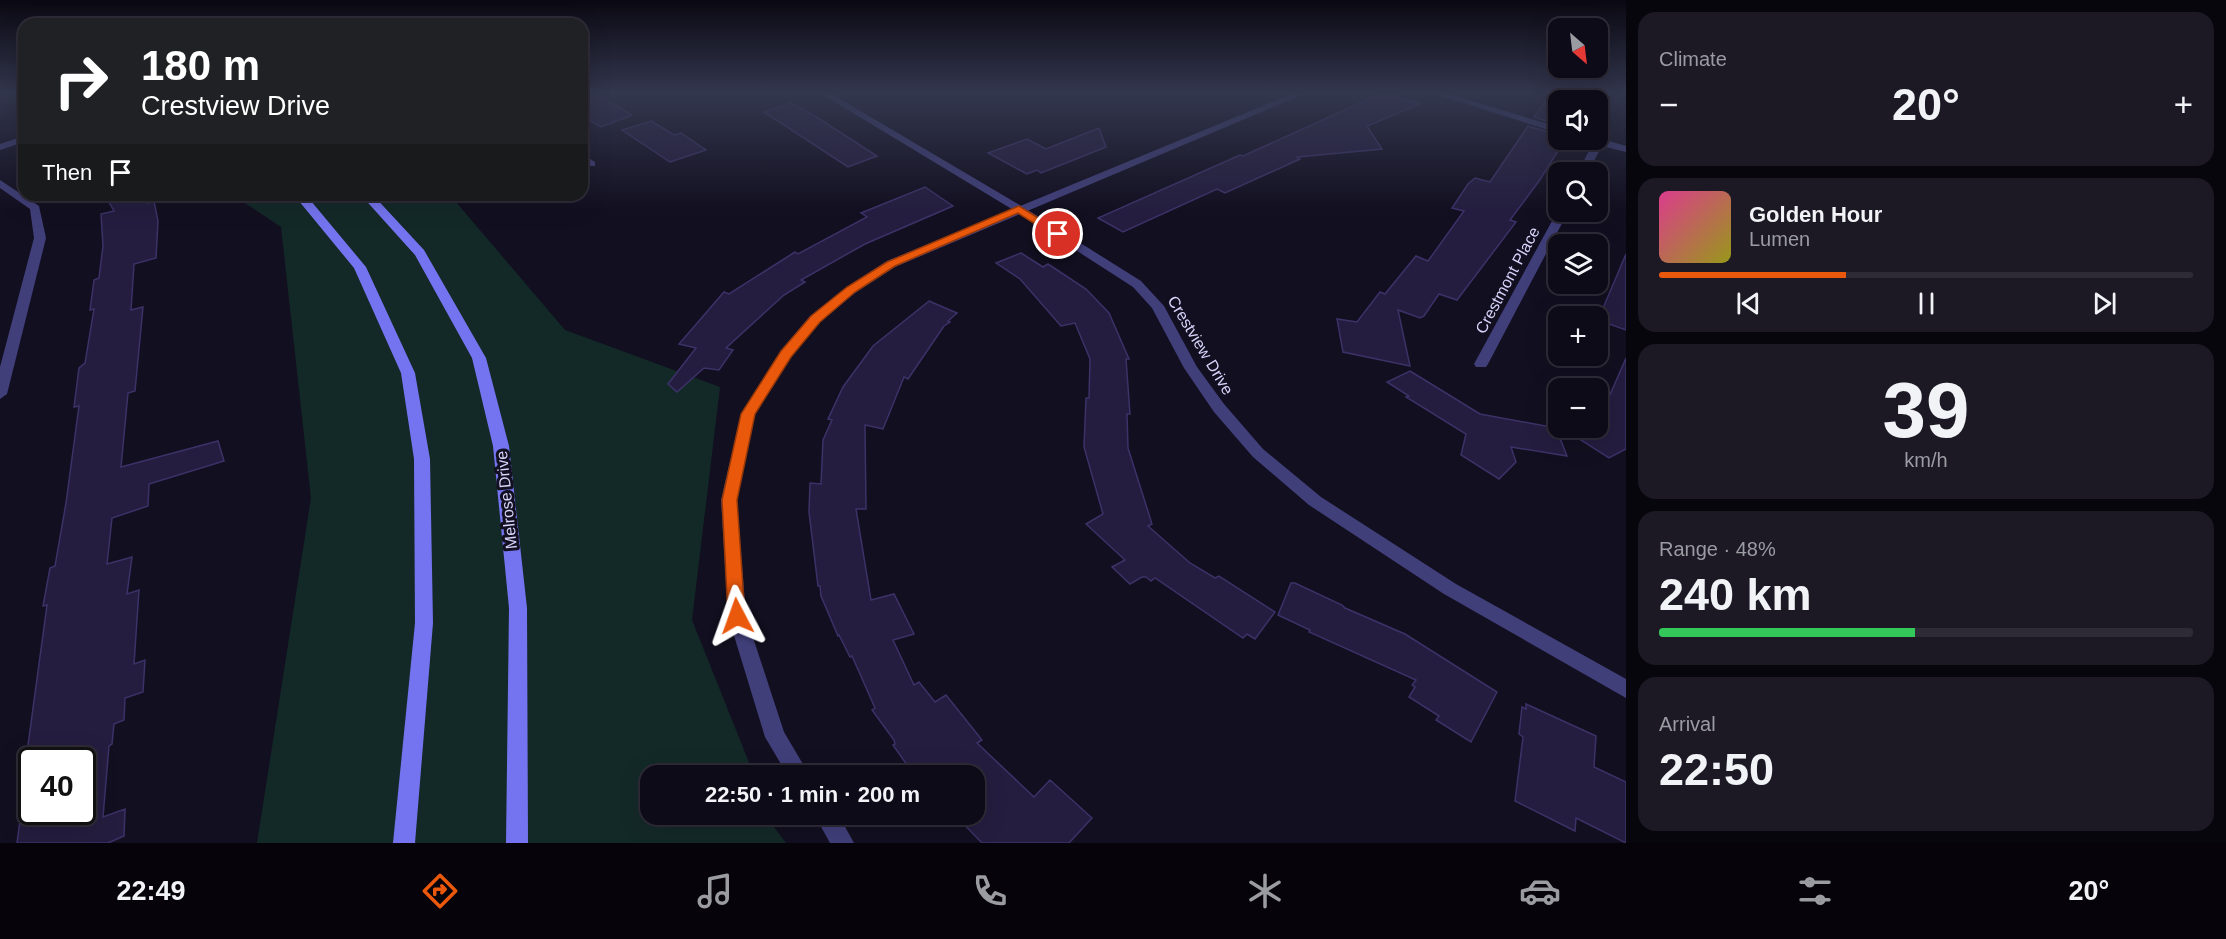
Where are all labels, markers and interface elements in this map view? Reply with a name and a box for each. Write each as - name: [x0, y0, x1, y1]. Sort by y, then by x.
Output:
- north arrow: [1548, 18, 1608, 78]
- map controls: [1548, 18, 1608, 438]
- icon: right: [42, 42, 120, 120]
- text: 180 m: [141, 42, 260, 89]
- text: Climate: [1659, 48, 1727, 70]
- text: 20°: [1892, 79, 1960, 130]
- text: −: [1659, 86, 1678, 123]
- text: +: [2174, 86, 2193, 123]
- button: sound: [1548, 90, 1608, 150]
- text: Crestview Drive: [141, 91, 330, 121]
- icon: arrive: [104, 156, 137, 189]
- text: Then: [42, 160, 92, 185]
- button: search: [1548, 162, 1608, 222]
- text: Golden Hour: [1749, 202, 1882, 227]
- pin: [1032, 208, 1083, 259]
- icon: arrive: [1041, 217, 1074, 250]
- street label: Crestmont Place: [1472, 224, 1543, 336]
- text: Lumen: [1749, 228, 1810, 250]
- button: layers: [1548, 234, 1608, 294]
- icon: previous: [1732, 287, 1765, 320]
- icon: pause: [1910, 287, 1943, 320]
- icon: next: [2088, 287, 2121, 320]
- street label: Crestview Drive: [1164, 293, 1237, 398]
- button: +: [1548, 306, 1608, 366]
- text: 39: [1883, 366, 1969, 454]
- button: −: [1548, 378, 1608, 438]
- text: km/h: [1904, 449, 1948, 471]
- street label: Melrose Drive: [493, 450, 520, 550]
- text: Range · 48%: [1659, 538, 1776, 560]
- text: 240 km: [1659, 569, 1812, 620]
- position arrow: [705, 584, 769, 648]
- text: Arrival: [1659, 713, 1716, 735]
- text: 22:50: [1659, 744, 1774, 795]
- speed limit sign: 40: [18, 747, 96, 825]
- text: 22:50 · 1 min · 200 m: [705, 782, 920, 807]
- icon: directions: [419, 870, 461, 912]
- icon: music: [694, 870, 736, 912]
- icon: phone: [969, 870, 1011, 912]
- icon: climate: [1244, 870, 1286, 912]
- icon: car: [1519, 870, 1561, 912]
- icon: filters: [1794, 870, 1836, 912]
- text: 22:49: [117, 876, 186, 906]
- text: 20°: [2069, 876, 2109, 906]

